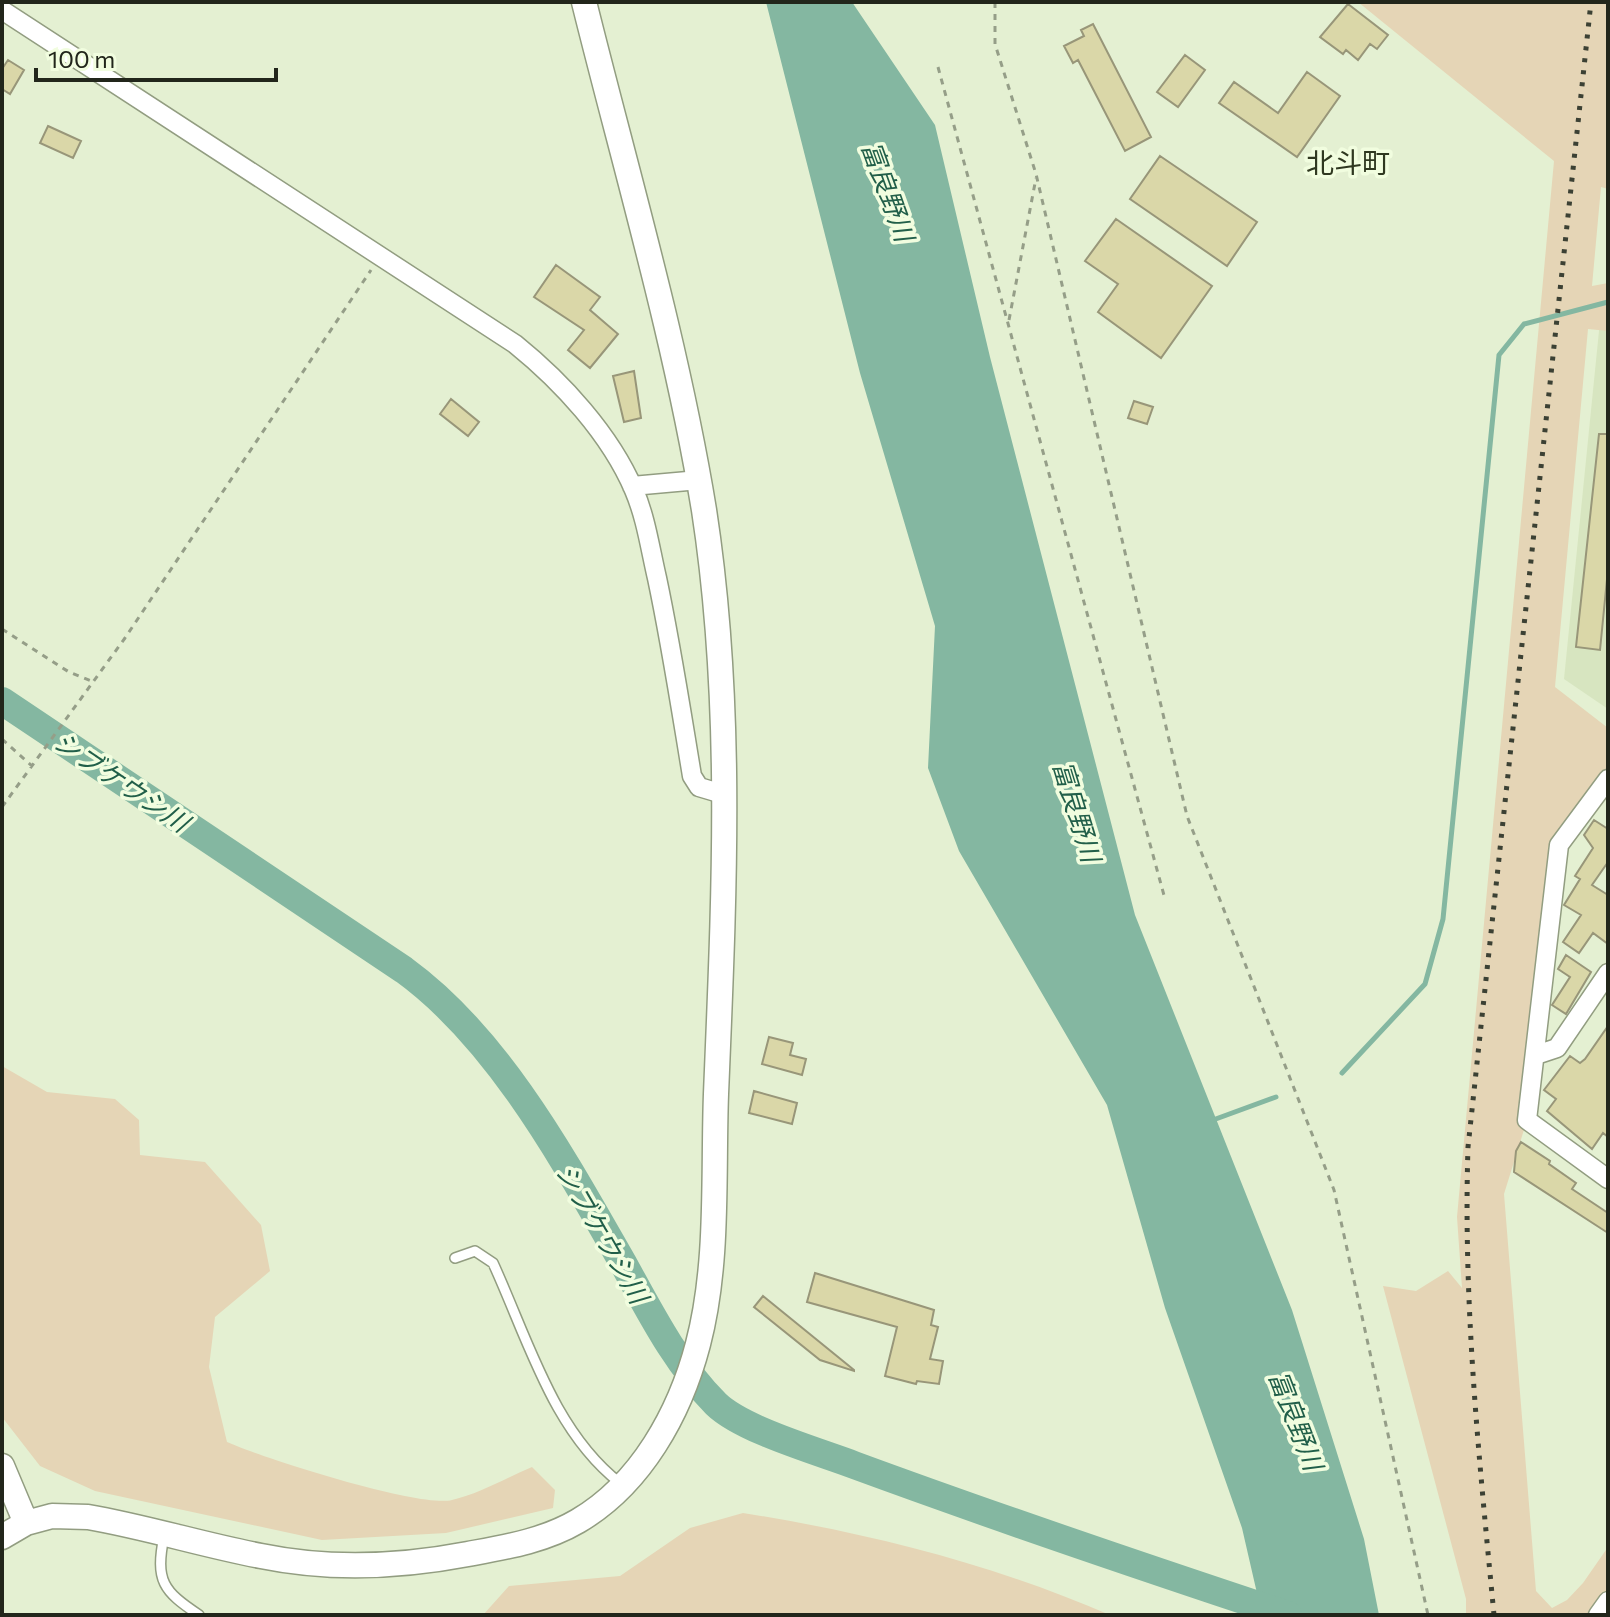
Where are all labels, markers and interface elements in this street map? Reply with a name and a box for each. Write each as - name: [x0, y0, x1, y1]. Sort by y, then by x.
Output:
- scale bar: [36, 32, 276, 82]
- text: 100 m: [48, 44, 115, 73]
- water label: 富良野川: [857, 137, 922, 248]
- district label: 北斗町: [1306, 145, 1390, 179]
- water label: シブケウシ川: [49, 725, 198, 839]
- water label: 富良野川: [1048, 757, 1109, 868]
- water label: シブケウシ川: [551, 1158, 657, 1311]
- water label: 富良野川: [1264, 1366, 1331, 1477]

